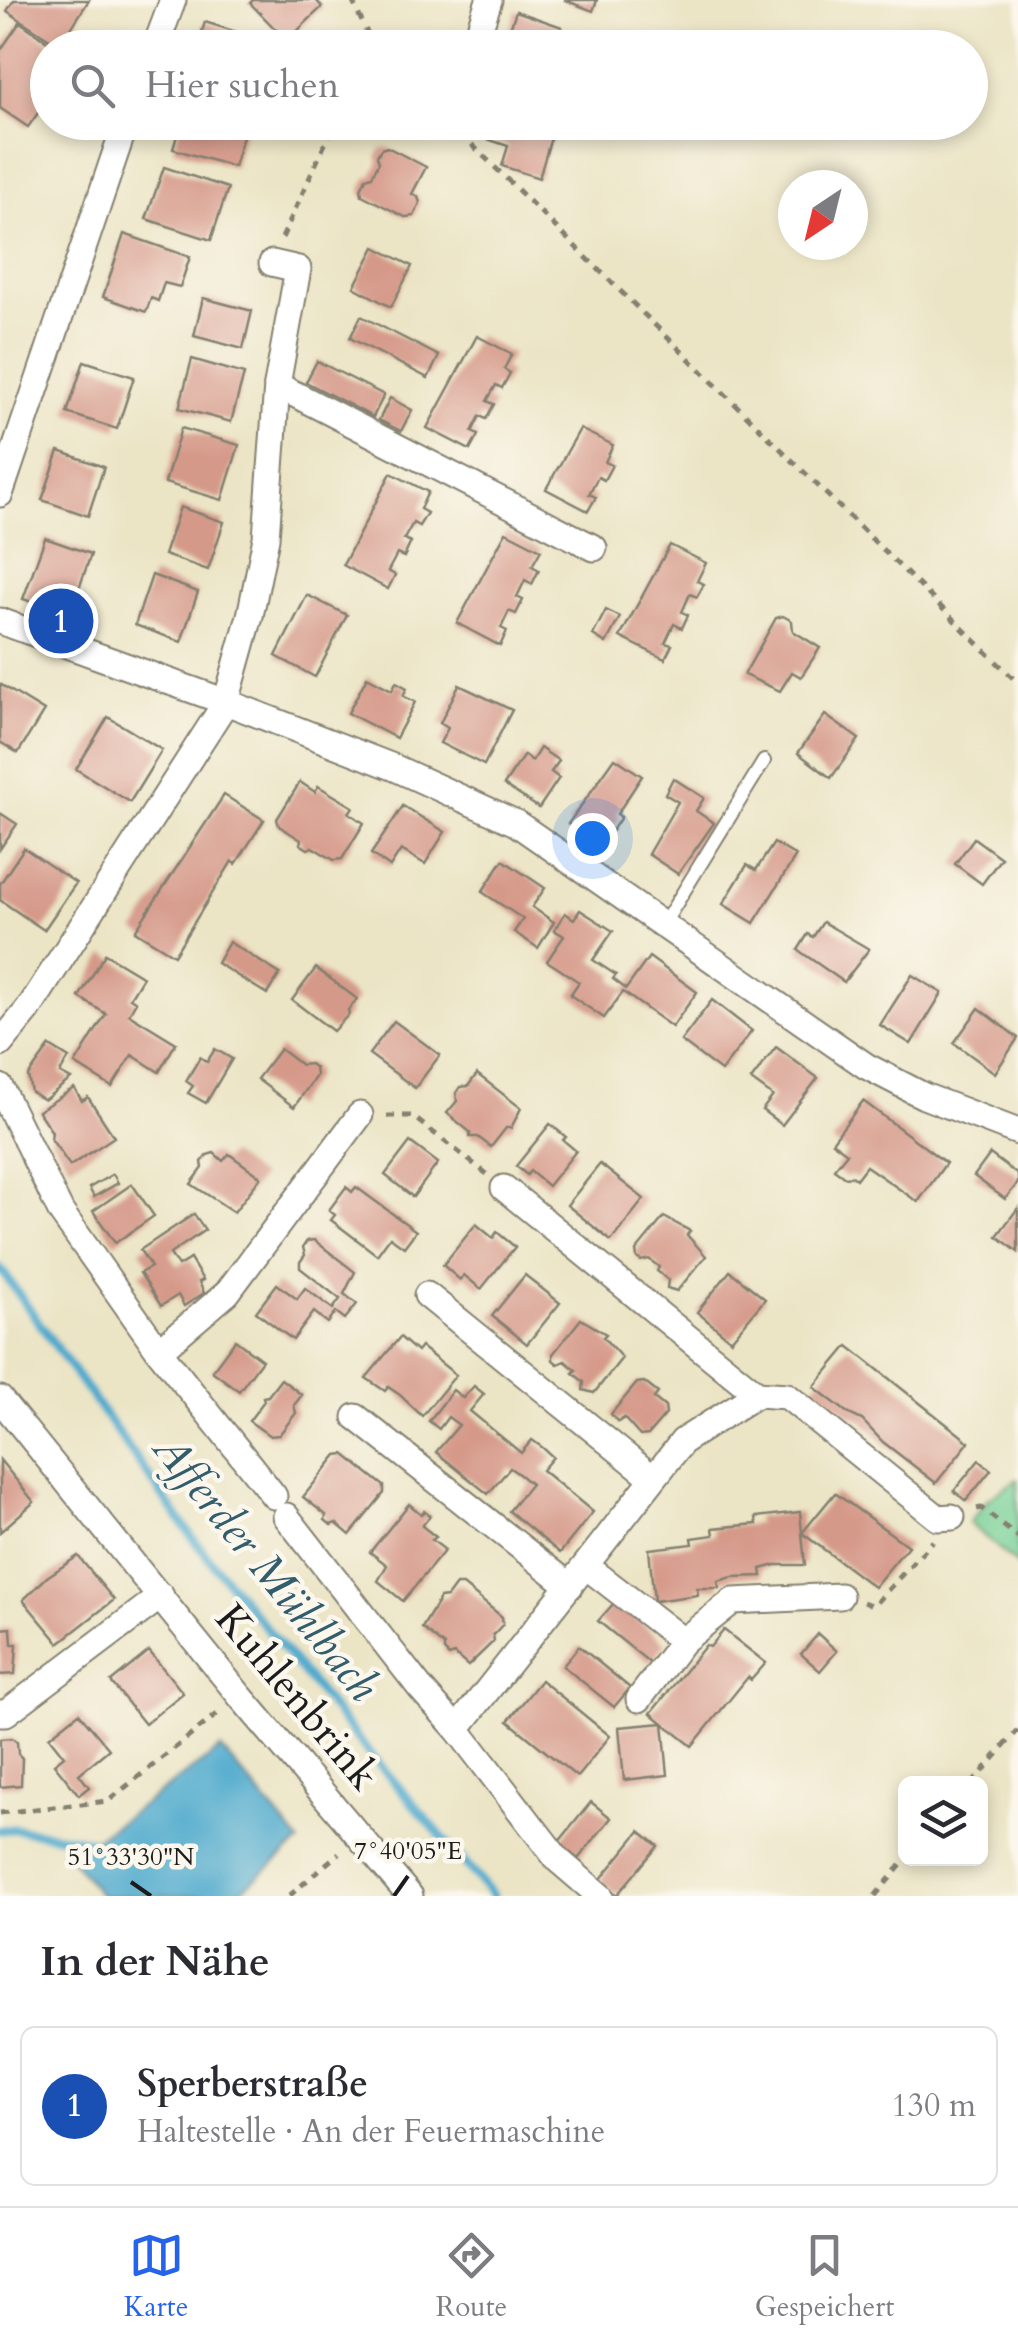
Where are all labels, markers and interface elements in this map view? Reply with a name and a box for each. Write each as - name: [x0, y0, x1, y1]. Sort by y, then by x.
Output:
- search box: [30, 30, 988, 140]
- icon: search: [65, 58, 120, 113]
- text: Hier suchen: [145, 59, 339, 111]
- north arrow: [778, 170, 868, 260]
- pin: 1: [28, 584, 94, 658]
- your location: [567, 813, 618, 864]
- water label: Afferder Mühlbach: [138, 1419, 393, 1714]
- street label: Kuhlenbrink: [202, 1592, 392, 1803]
- map controls: [898, 1776, 988, 1866]
- button: layers: [898, 1776, 988, 1866]
- text: 7°40'05"E: [354, 1834, 462, 1868]
- text: 51°33'30"N: [68, 1840, 194, 1874]
- text: In der Nähe: [40, 1933, 270, 1990]
- text: Sperberstraße: [137, 2058, 368, 2110]
- text: 1: [66, 2084, 83, 2128]
- text: 130 m: [891, 2084, 976, 2128]
- text: Haltestelle · An der Feuermaschine: [137, 2110, 605, 2154]
- tab: Karte: [124, 2228, 188, 2326]
- tab: Route: [436, 2228, 507, 2326]
- tab: Gespeichert: [755, 2228, 894, 2326]

